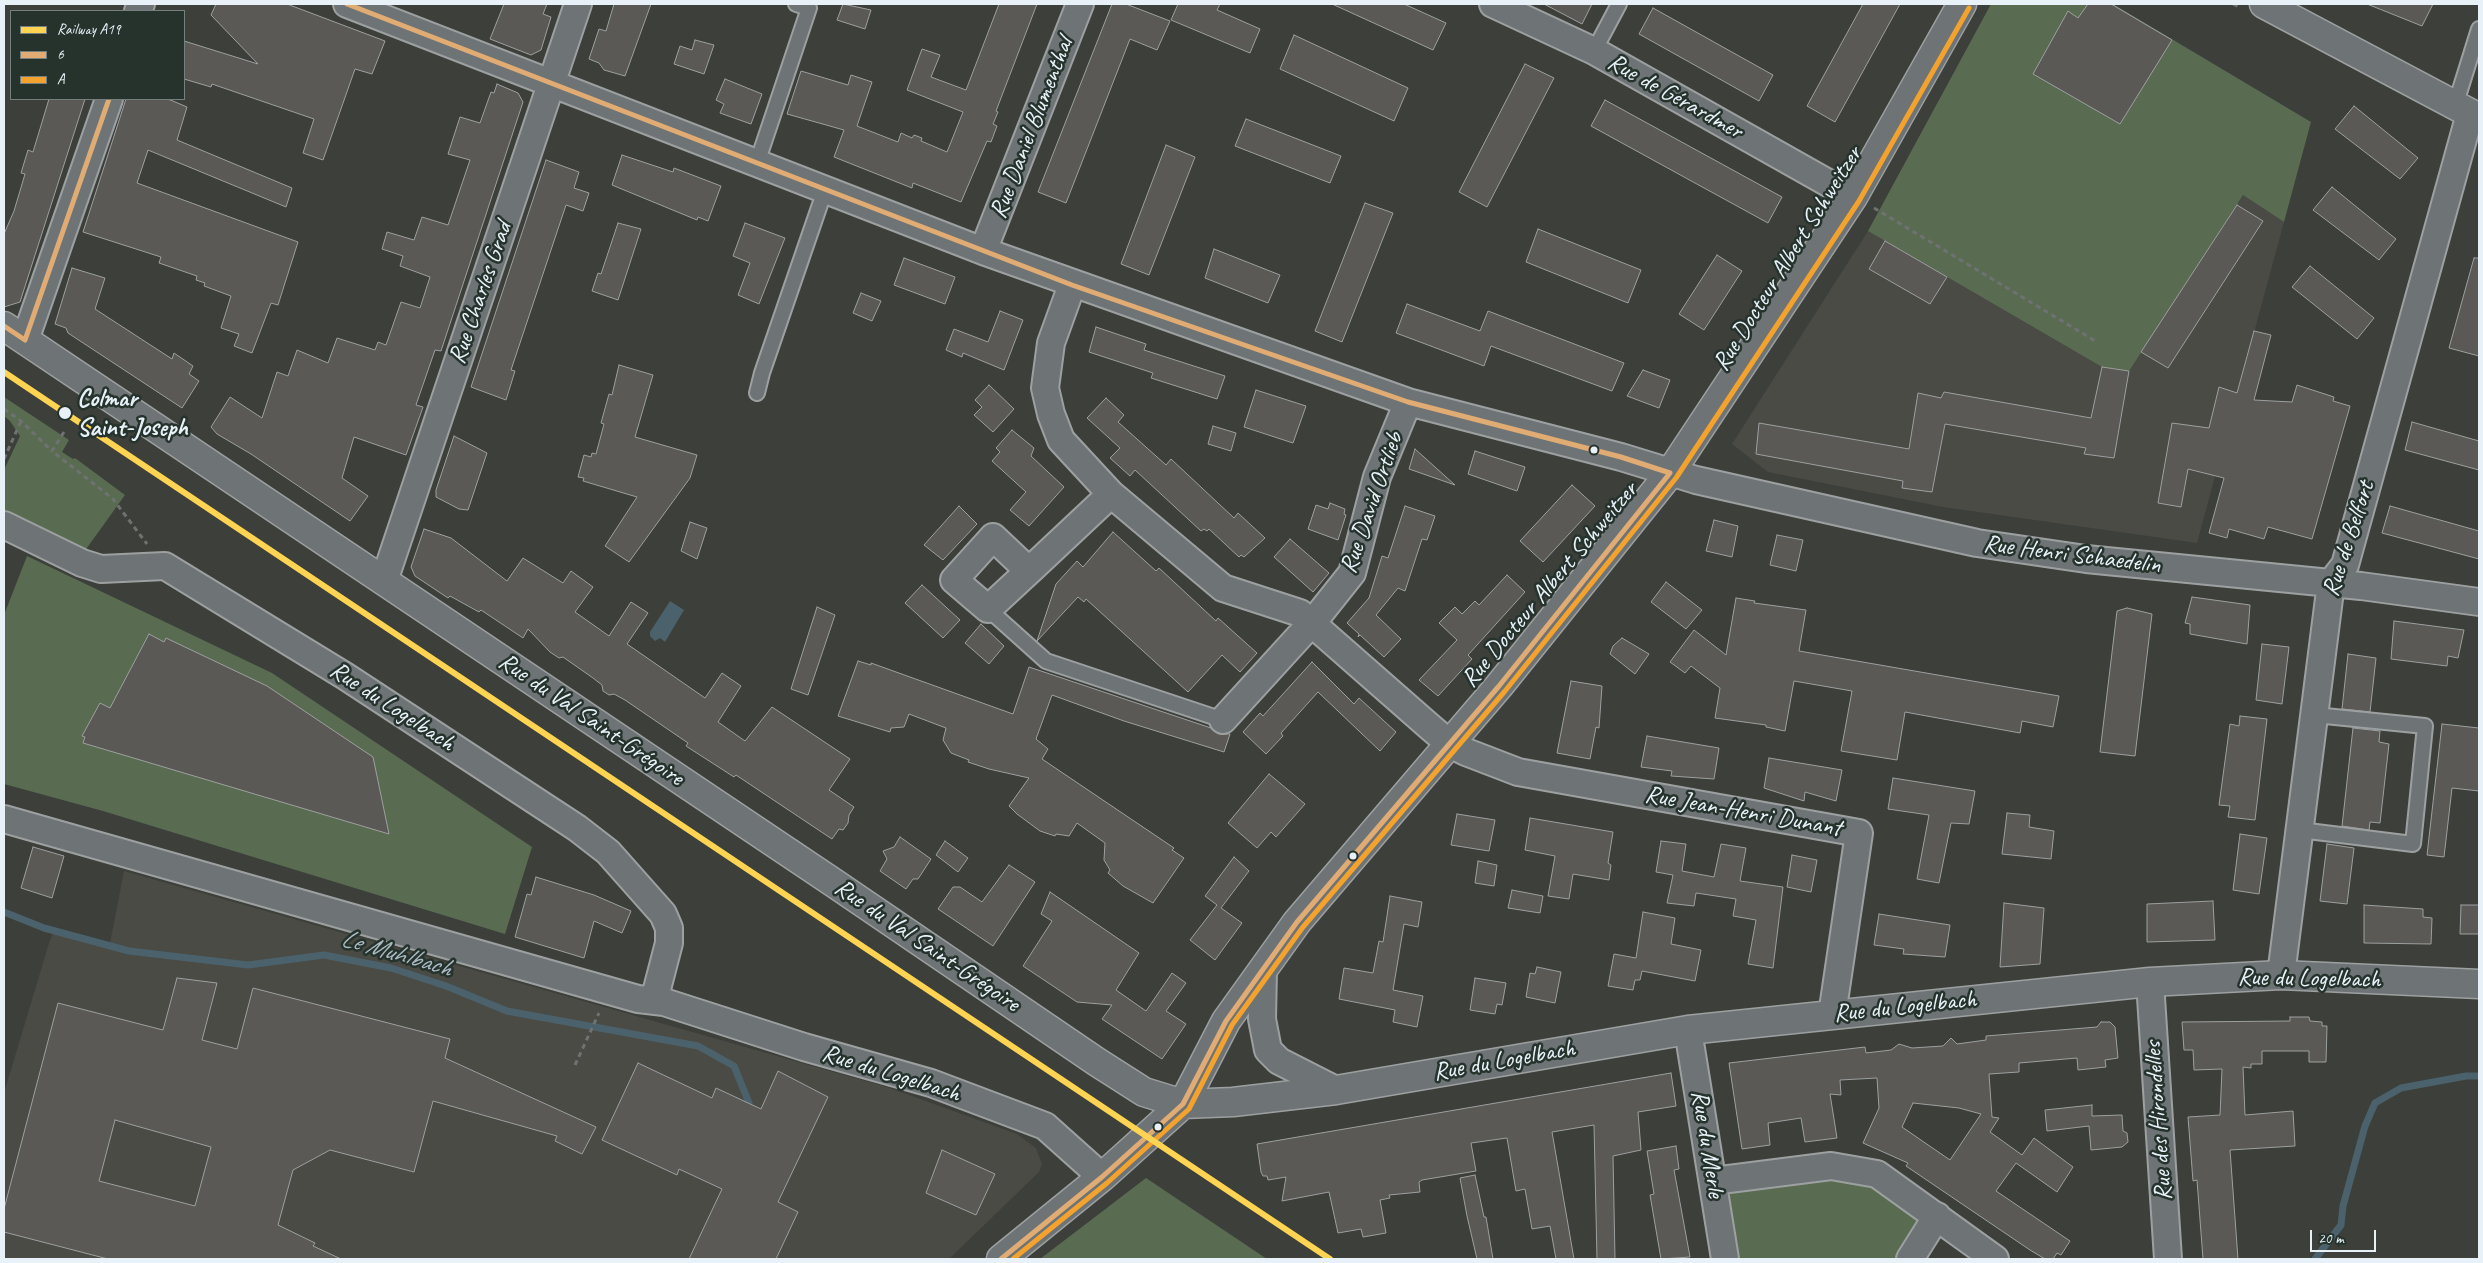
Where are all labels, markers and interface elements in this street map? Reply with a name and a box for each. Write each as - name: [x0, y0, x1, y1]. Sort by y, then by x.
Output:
- legend: [10, 10, 185, 100]
- text: Railway A19: [57, 20, 120, 39]
- street label: Rue Daniel Blumenthal: [984, 33, 1080, 223]
- text: 6: [57, 45, 64, 64]
- street label: Rue de Gérardmer: [1602, 47, 1748, 147]
- text: A: [57, 70, 65, 89]
- street label: Rue Docteur Albert Schweitzer: [1707, 141, 1869, 377]
- street label: Rue Charles Grad: [443, 218, 519, 368]
- place label: Colmar Saint-Joseph: [77, 384, 188, 443]
- marker: Colmar Saint-Joseph: [57, 405, 73, 421]
- street label: Rue David Ortlieb: [1334, 428, 1410, 578]
- unlabelled marker: [1589, 445, 1599, 455]
- street label: Rue Docteur Albert Schweitzer: [1455, 476, 1645, 694]
- street label: Rue de Belfort: [2316, 478, 2382, 600]
- street label: Rue Henri Schaedelin: [1982, 529, 2162, 581]
- street label: Rue du Val Saint-Grégoire: [493, 647, 689, 793]
- street label: Rue du Logelbach: [324, 655, 460, 759]
- street label: Rue Jean-Henri Dunant: [1643, 780, 1843, 844]
- unlabelled marker: [1348, 851, 1358, 861]
- street label: Rue du Val Saint-Grégoire: [829, 873, 1025, 1019]
- water label: Le Muhlbach: [337, 923, 455, 985]
- street label: Rue du Logelbach: [2237, 963, 2381, 995]
- street label: Rue du Logelbach: [1832, 985, 1978, 1029]
- street label: Rue du Logelbach: [1431, 1034, 1577, 1088]
- street label: Rue du Logelbach: [818, 1039, 964, 1109]
- street label: Rue des Hirondelles: [2138, 1040, 2180, 1202]
- street label: Rue du Merle: [1684, 1088, 1730, 1200]
- unlabelled marker: [1153, 1122, 1163, 1132]
- scale bar: [2313, 1220, 2379, 1252]
- text: 20 m: [2318, 1229, 2344, 1248]

